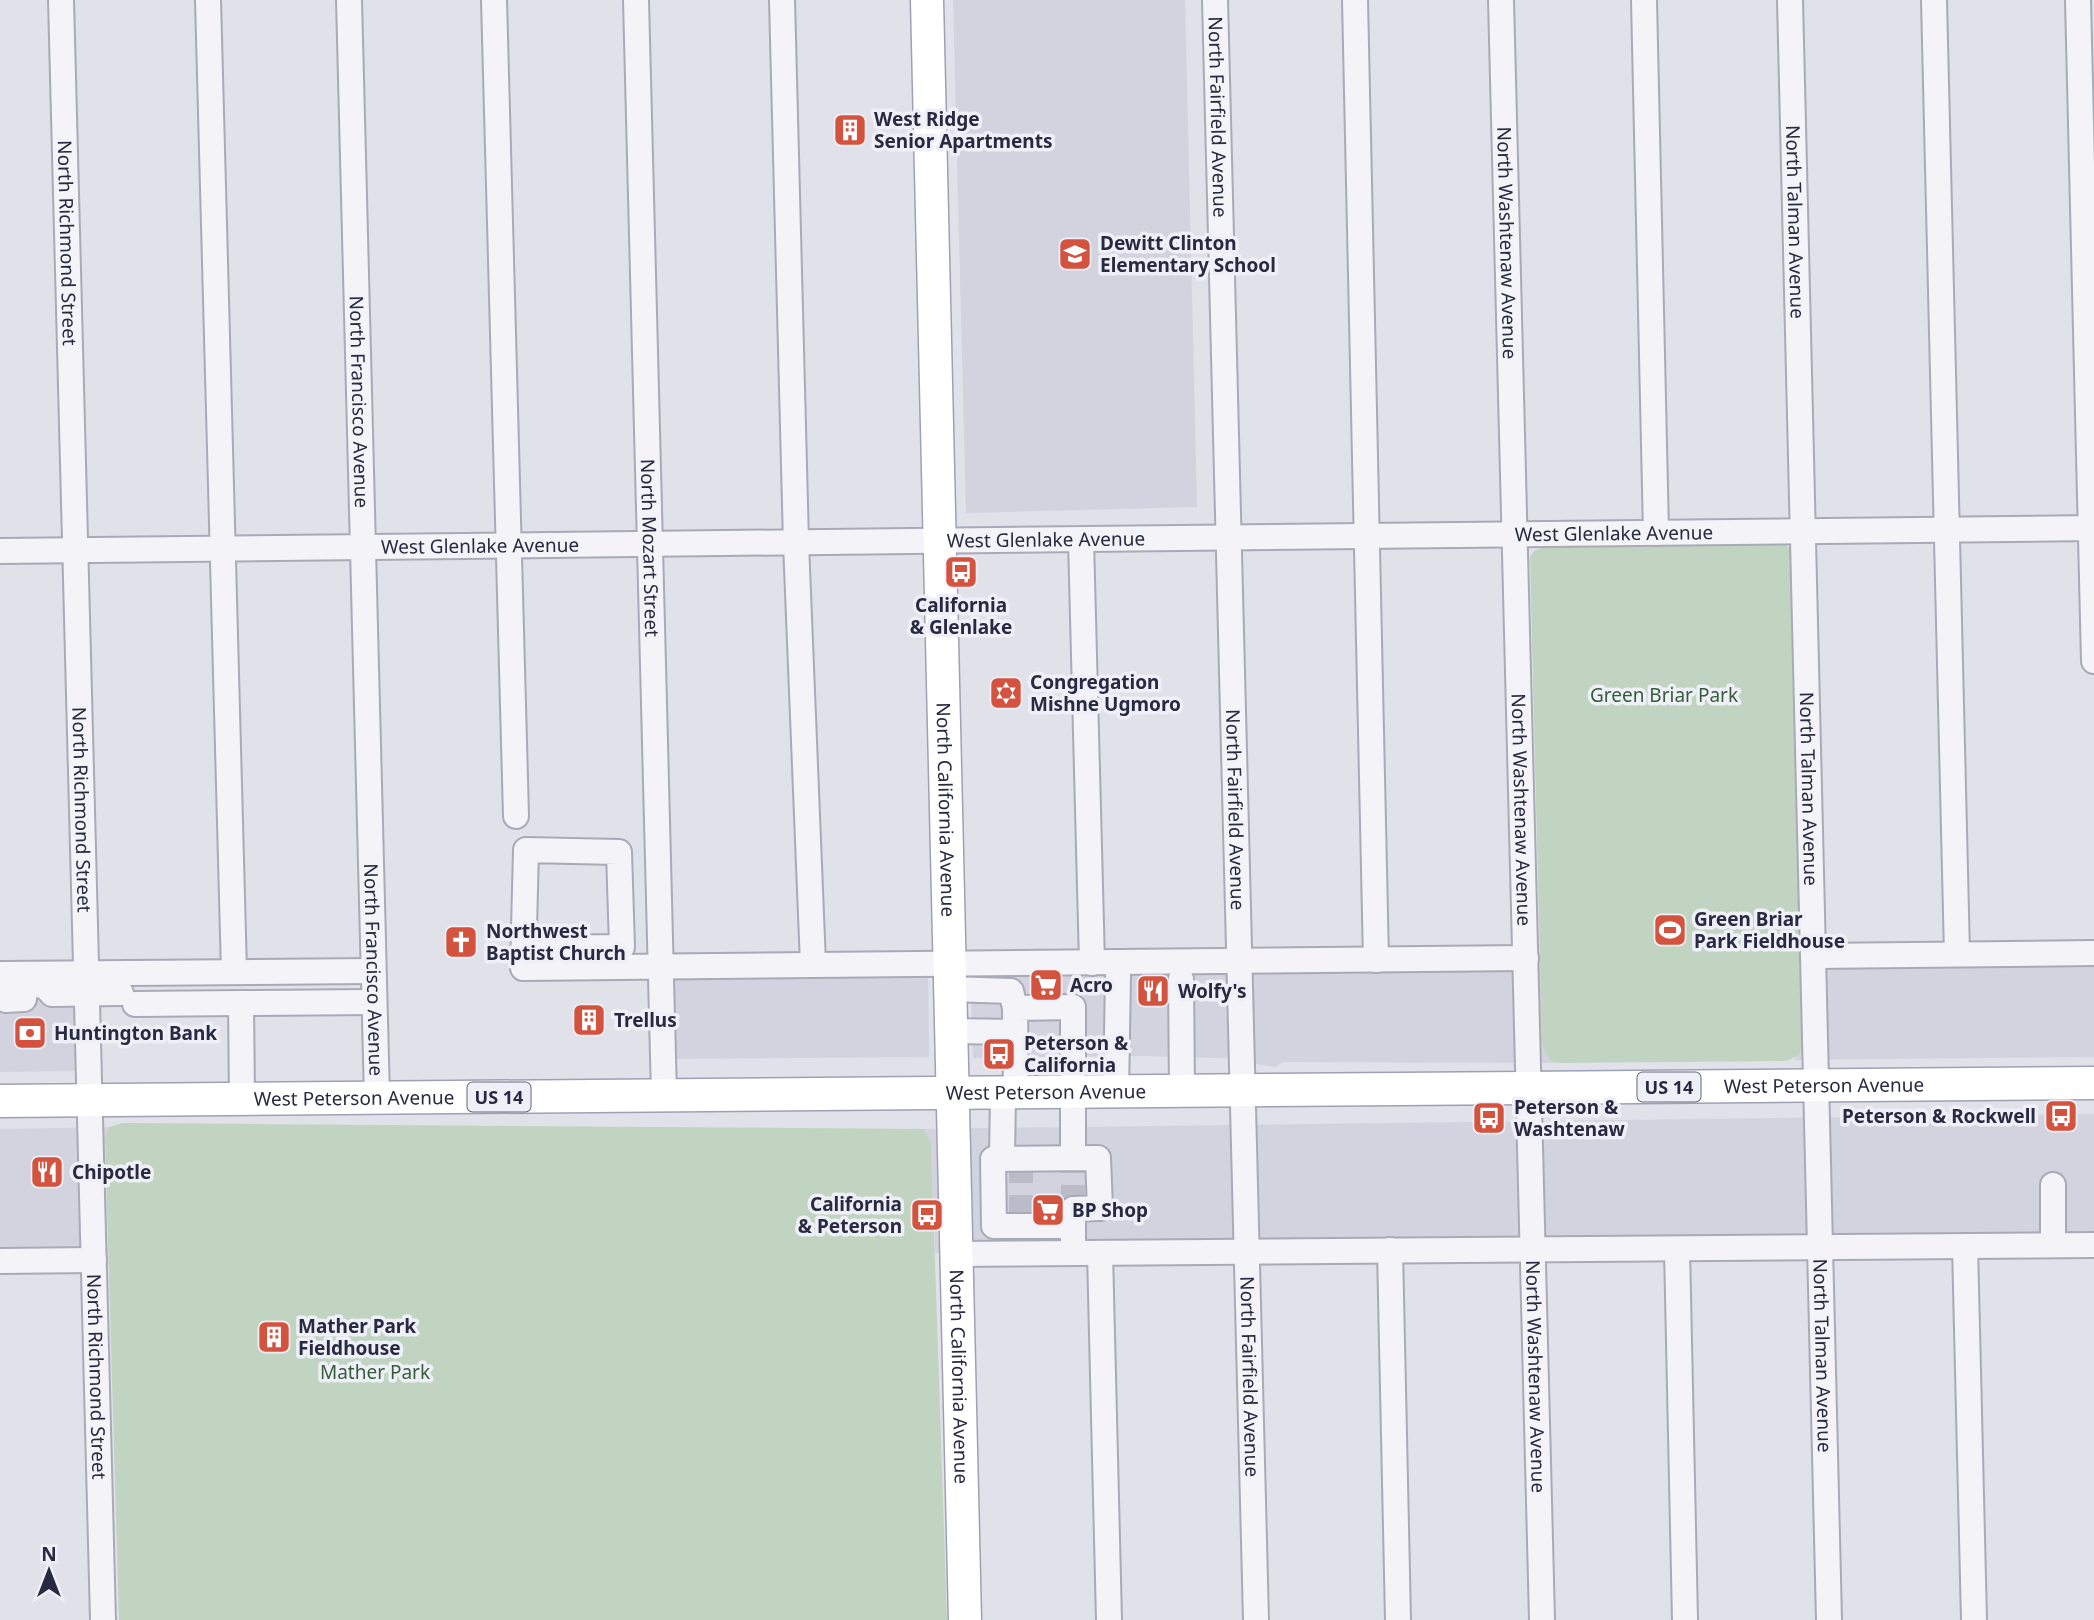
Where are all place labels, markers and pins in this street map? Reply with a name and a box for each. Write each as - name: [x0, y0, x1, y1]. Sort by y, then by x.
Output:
- place label: West Ridge Senior Apartments: [874, 106, 1052, 154]
- building icon: West Ridge Senior Apartments: [831, 111, 869, 149]
- place label: Dewitt Clinton Elementary School: [1100, 230, 1276, 278]
- school or university icon: Dewitt Clinton Elementary School: [1056, 235, 1094, 273]
- bus stop icon: California & Glenlake: [942, 553, 980, 591]
- place label: California & Glenlake: [910, 592, 1012, 640]
- place label: Congregation Mishne Ugmoro: [1030, 669, 1181, 717]
- synagogue icon: Congregation Mishne Ugmoro: [987, 674, 1025, 712]
- place label: Green Briar Park Fieldhouse: [1694, 906, 1845, 954]
- sports icon: Green Briar Park Fieldhouse: [1651, 911, 1689, 949]
- place label: Northwest Baptist Church: [486, 918, 626, 966]
- church icon: Northwest Baptist Church: [442, 923, 480, 961]
- supermarket icon: Acro: [1027, 966, 1065, 1004]
- place label: Acro: [1070, 972, 1113, 998]
- restaurant icon: Wolfy's: [1134, 972, 1172, 1010]
- place label: Wolfy's: [1178, 978, 1247, 1004]
- building icon: Trellus: [570, 1001, 608, 1039]
- place label: Trellus: [614, 1007, 677, 1033]
- bank icon: Huntington Bank: [11, 1014, 49, 1052]
- place label: Huntington Bank: [54, 1020, 217, 1046]
- place label: Peterson & California: [1024, 1030, 1129, 1078]
- bus stop icon: Peterson & California: [980, 1035, 1018, 1073]
- place label: Peterson & Washtenaw: [1514, 1094, 1626, 1142]
- bus stop icon: Peterson & Rockwell: [2042, 1097, 2080, 1135]
- bus stop icon: Peterson & Washtenaw: [1470, 1099, 1508, 1137]
- place label: Peterson & Rockwell: [1842, 1103, 2036, 1129]
- restaurant icon: Chipotle: [28, 1153, 66, 1191]
- place label: Chipotle: [72, 1159, 151, 1185]
- place label: California & Peterson: [798, 1191, 902, 1239]
- supermarket icon: BP Shop: [1029, 1191, 1067, 1229]
- bus stop icon: California & Peterson: [908, 1196, 946, 1234]
- place label: BP Shop: [1072, 1197, 1148, 1223]
- place label: Mather Park Fieldhouse: [298, 1313, 416, 1361]
- building icon: Mather Park Fieldhouse: [255, 1318, 293, 1356]

